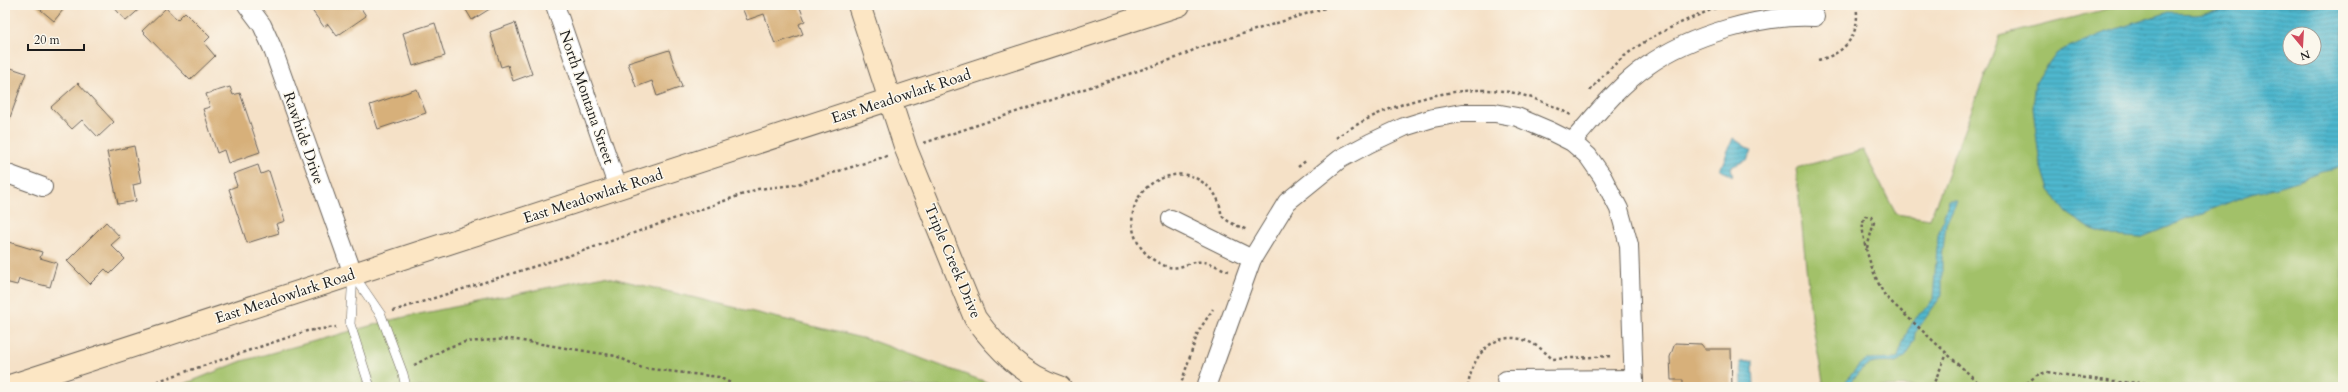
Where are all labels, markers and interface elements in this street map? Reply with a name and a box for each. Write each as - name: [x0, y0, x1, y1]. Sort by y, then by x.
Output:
- scale bar: [28, 26, 84, 52]
- north arrow: [2282, 26, 2322, 66]
- street label: North Montana Street: [555, 27, 619, 167]
- text: 20 m: [34, 32, 61, 48]
- text: N: [2298, 46, 2312, 64]
- street label: East Meadowlark Road: [829, 64, 973, 128]
- street label: Rawhide Drive: [279, 89, 329, 187]
- street label: East Meadowlark Road: [521, 164, 665, 228]
- street label: Triple Creek Drive: [920, 201, 986, 321]
- street label: East Meadowlark Road: [213, 264, 357, 328]

